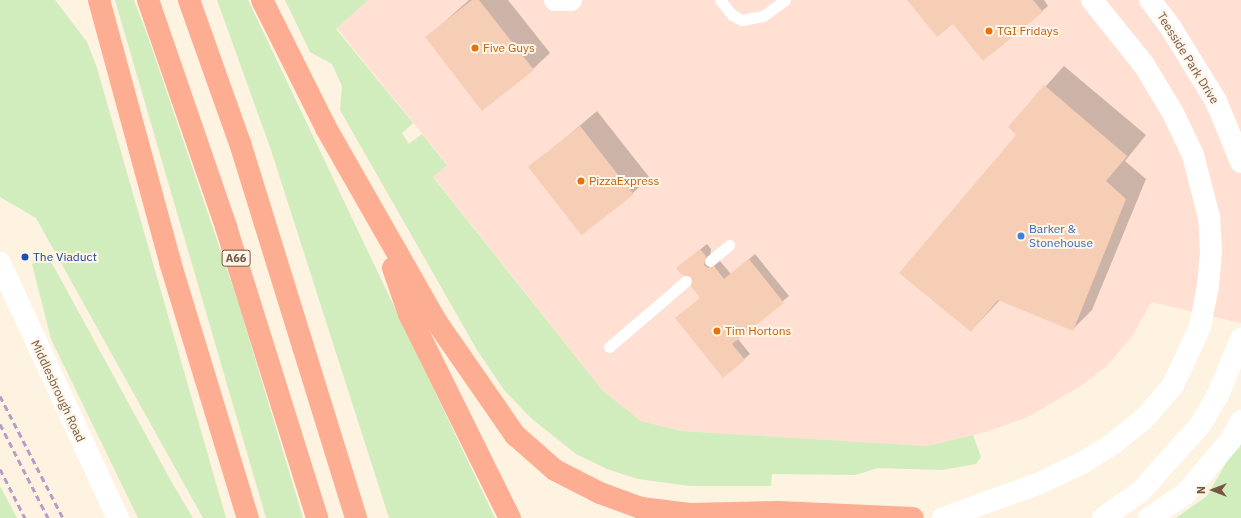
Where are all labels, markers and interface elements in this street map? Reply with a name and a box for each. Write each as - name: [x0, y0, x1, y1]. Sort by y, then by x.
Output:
- street label: Teesside Park Drive: [1154, 10, 1222, 106]
- place label: TGI Fridays: [997, 24, 1059, 38]
- marker: TGI Fridays: [984, 26, 994, 36]
- place label: Five Guys: [483, 41, 535, 55]
- marker: Five Guys: [470, 43, 480, 53]
- place label: PizzaExpress: [589, 174, 659, 188]
- marker: PizzaExpress: [576, 176, 586, 186]
- place label: Barker & Stonehouse: [1029, 222, 1093, 250]
- marker: Barker & Stonehouse: [1016, 231, 1026, 241]
- road number: A66: [221, 249, 251, 267]
- place label: The Viaduct: [33, 250, 97, 264]
- marker: The Viaduct: [20, 252, 30, 262]
- place label: Tim Hortons: [725, 324, 791, 338]
- marker: Tim Hortons: [712, 326, 722, 336]
- street label: Middlesbrough Road: [28, 338, 88, 444]
- north arrow: [1193, 470, 1233, 510]
- text: N: [1194, 486, 1208, 494]

